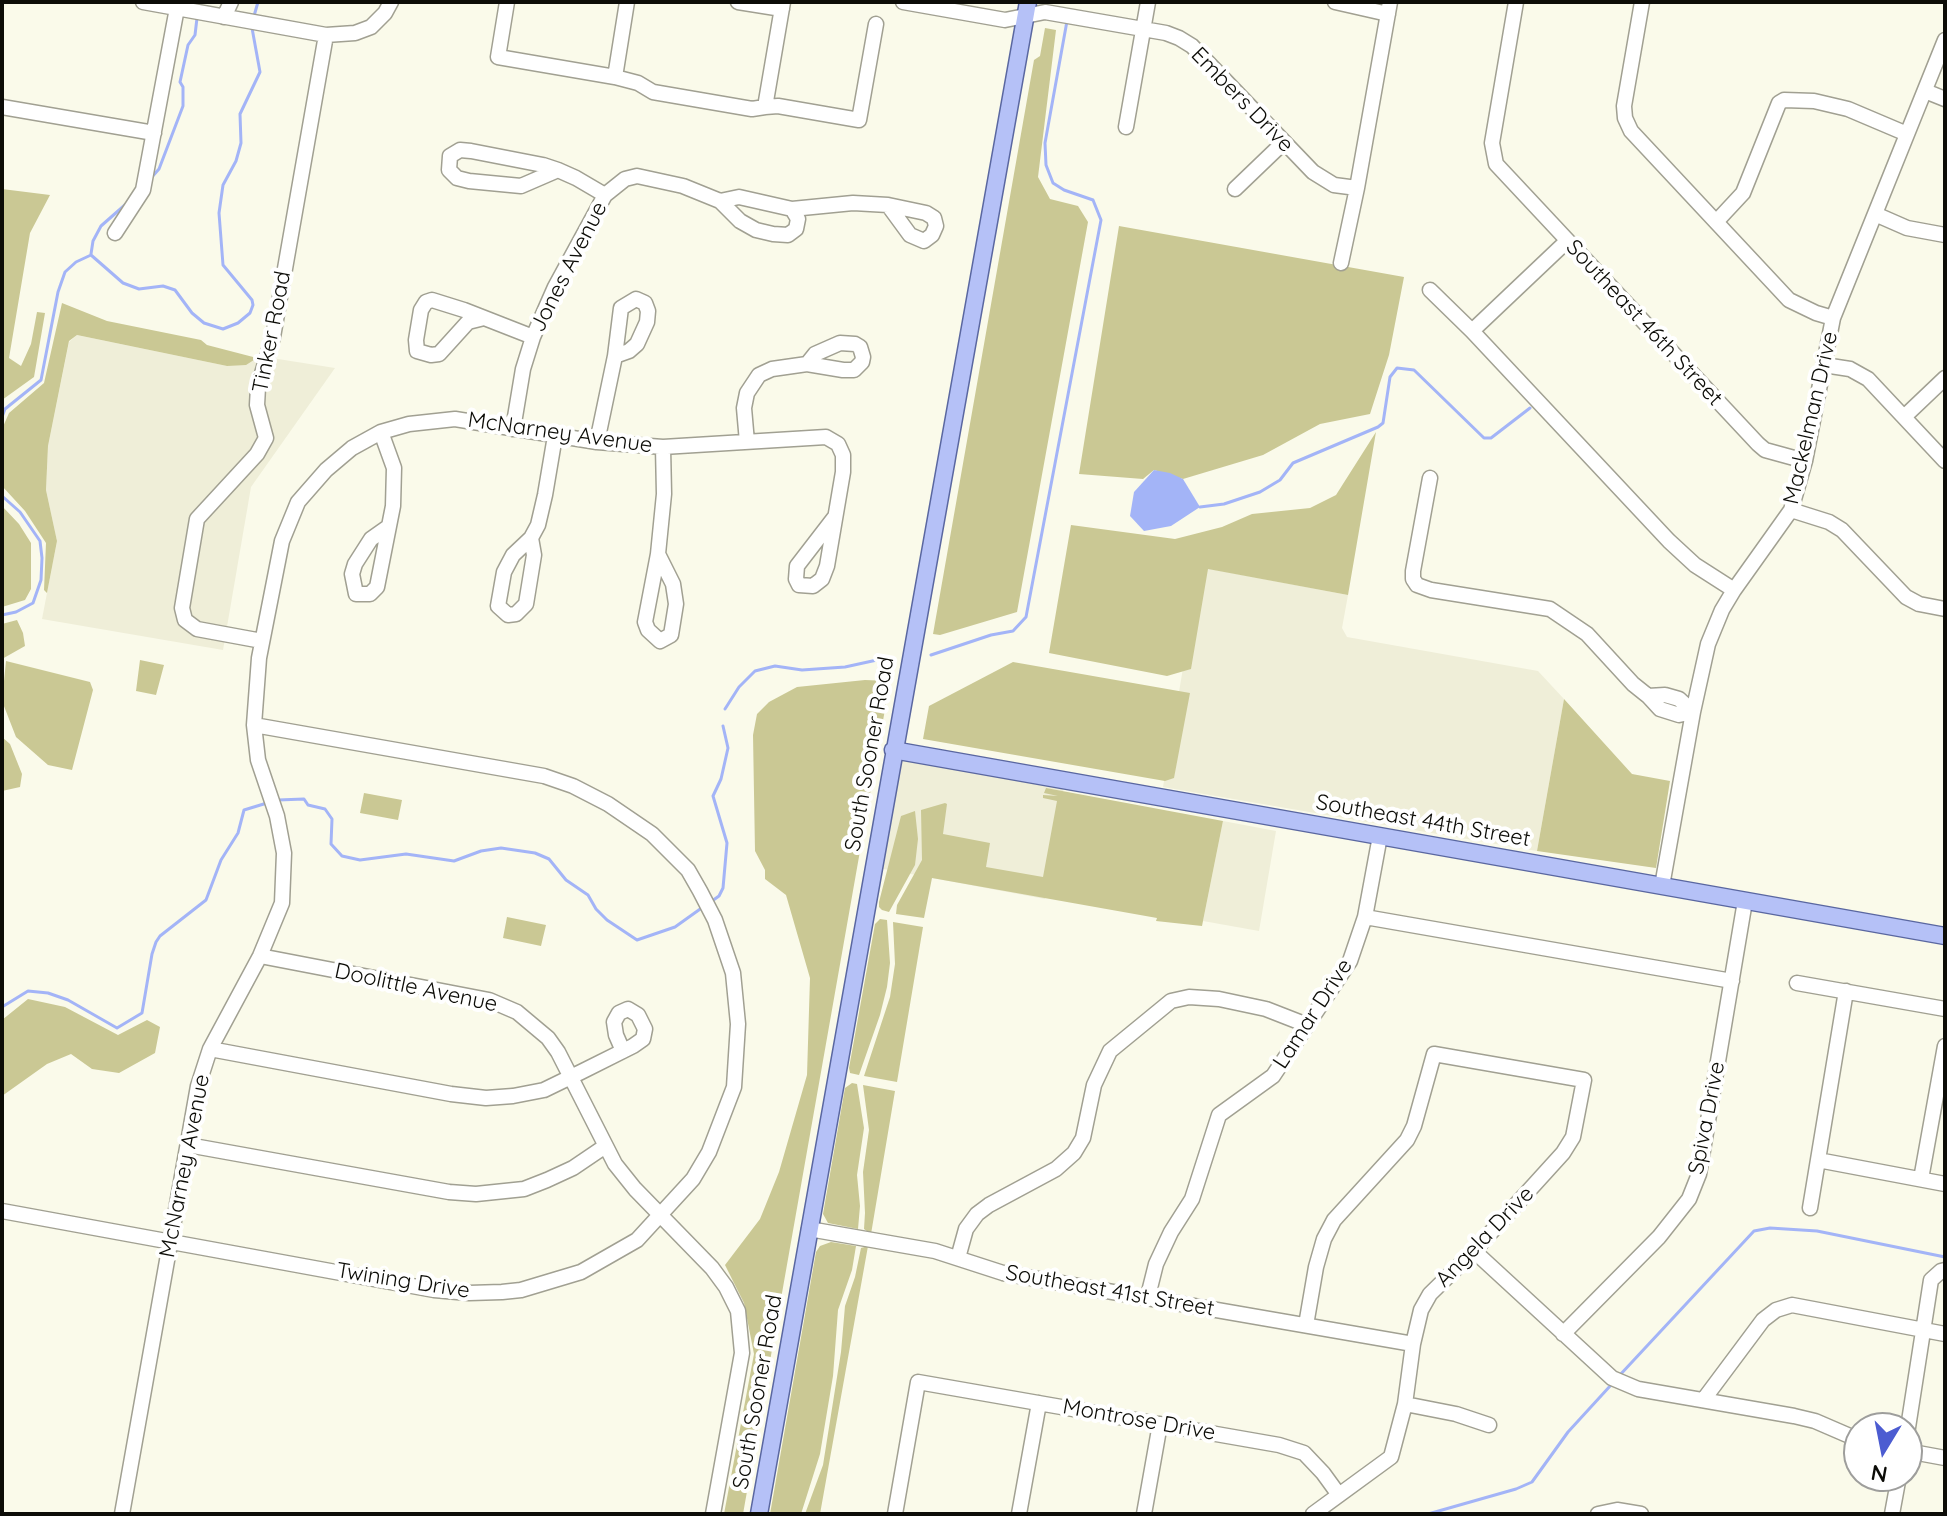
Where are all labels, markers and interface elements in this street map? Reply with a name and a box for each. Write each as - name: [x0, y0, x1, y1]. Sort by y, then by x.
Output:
- street label: Embers Drive: [1185, 42, 1299, 158]
- street label: Jones Avenue: [525, 197, 613, 337]
- street label: Southeast 46th Street: [1560, 235, 1728, 411]
- street label: Tinker Road: [247, 269, 297, 395]
- street label: Mackelman Drive: [1778, 329, 1844, 507]
- street label: McNarney Avenue: [466, 407, 654, 459]
- street label: South Sooner Road: [840, 655, 900, 853]
- street label: Southeast 44th Street: [1314, 789, 1532, 853]
- street label: Lamar Drive: [1268, 954, 1358, 1074]
- street label: Doolittle Avenue: [332, 958, 500, 1018]
- street label: Spiva Drive: [1683, 1059, 1731, 1177]
- street label: McNarney Avenue: [154, 1072, 216, 1260]
- street label: Angela Drive: [1430, 1181, 1540, 1293]
- street label: Twining Drive: [334, 1257, 472, 1305]
- street label: Southeast 41st Street: [1004, 1260, 1216, 1322]
- street label: South Sooner Road: [728, 1293, 788, 1491]
- street label: Montrose Drive: [1061, 1394, 1217, 1446]
- north arrow: [1843, 1412, 1923, 1492]
- text: N: [1869, 1458, 1890, 1489]

